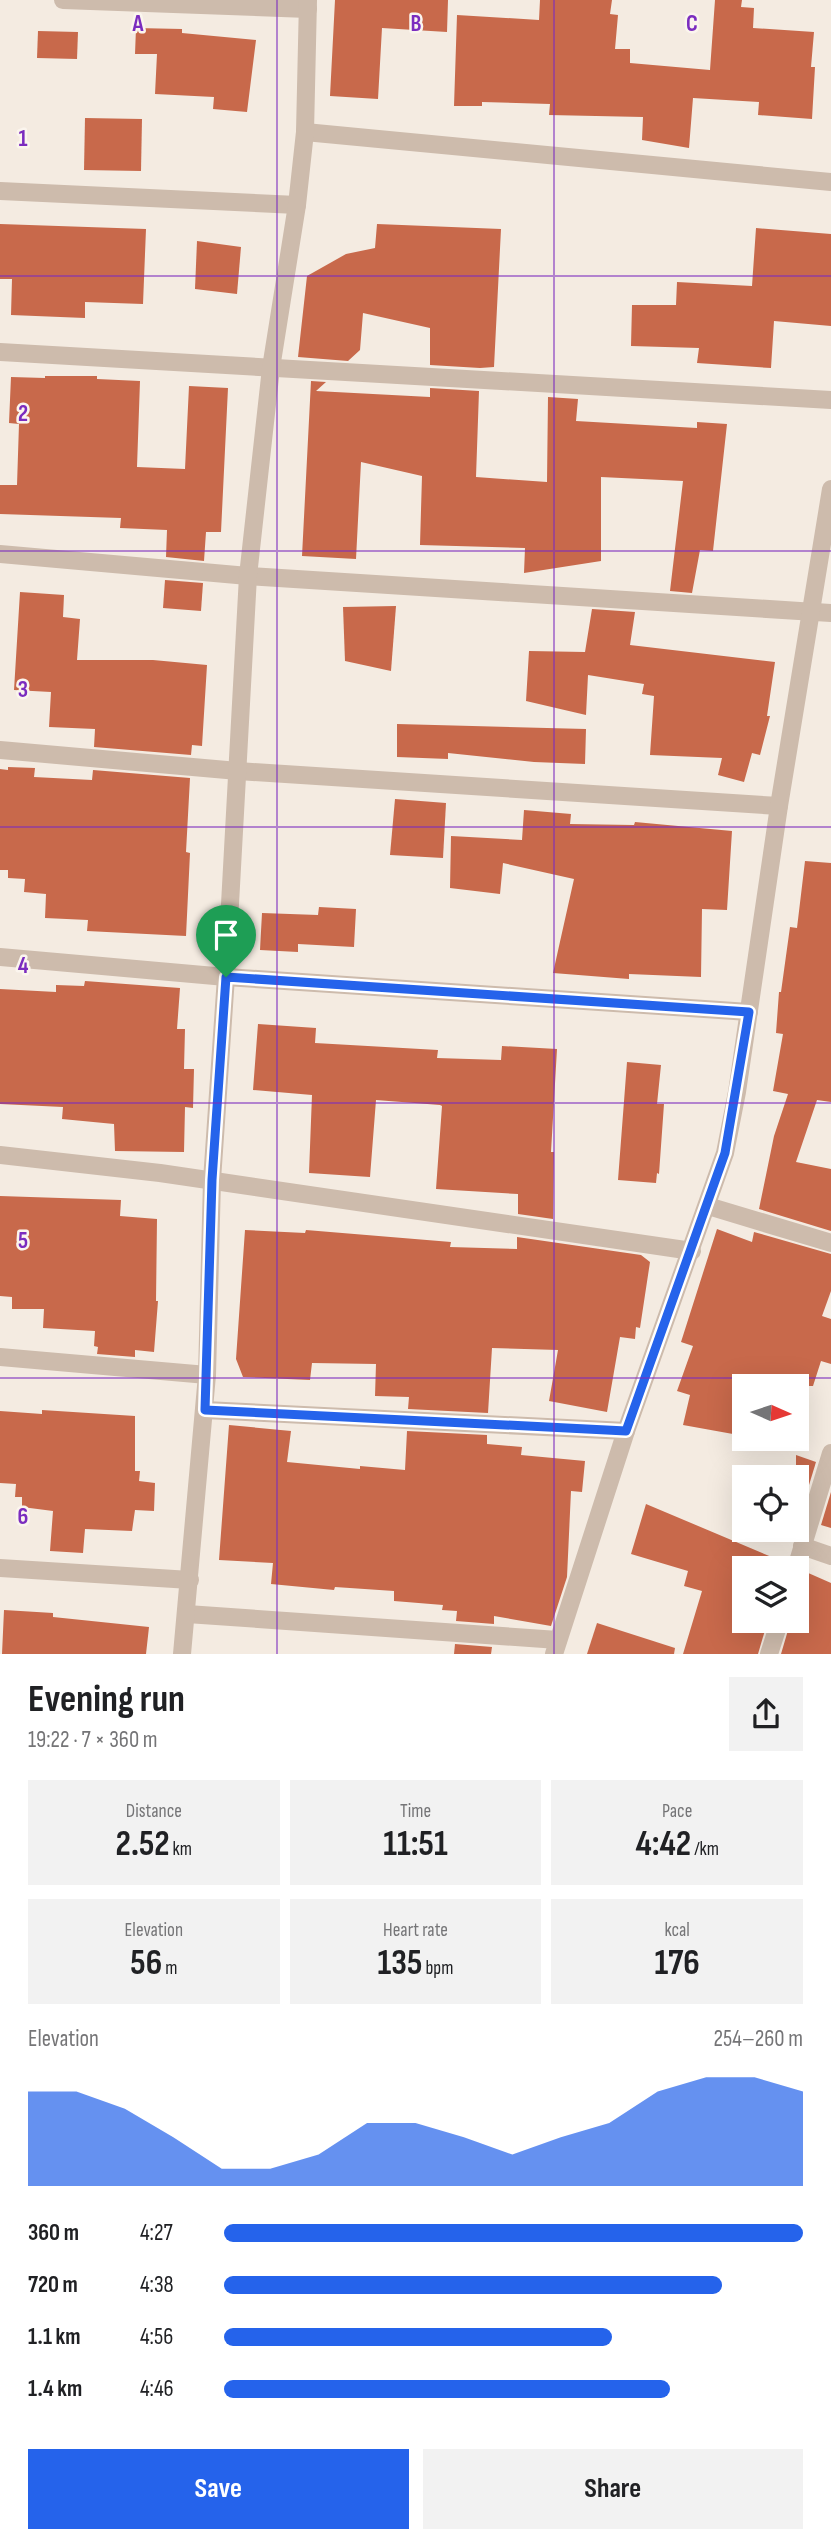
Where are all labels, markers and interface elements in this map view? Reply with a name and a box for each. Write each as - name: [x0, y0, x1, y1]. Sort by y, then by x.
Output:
- text: A: [132, 10, 145, 38]
- text: B: [411, 10, 422, 38]
- text: C: [686, 10, 698, 38]
- text: 1: [18, 125, 28, 153]
- text: 2: [18, 400, 28, 428]
- text: 3: [18, 676, 28, 704]
- pin: [196, 905, 256, 977]
- icon: arrive: [207, 916, 245, 954]
- text: 4: [18, 952, 29, 980]
- text: 5: [18, 1227, 28, 1255]
- north arrow: [732, 1374, 808, 1451]
- map controls: [732, 1374, 809, 1633]
- button: locate: [732, 1465, 809, 1542]
- text: 6: [18, 1503, 28, 1531]
- button: layers: [732, 1556, 809, 1633]
- text: Evening run: [28, 1677, 185, 1722]
- button: share: [729, 1677, 803, 1751]
- text: 19:22 · 7 × 360 m: [28, 1726, 158, 1754]
- text: Distance: [126, 1800, 182, 1823]
- text: Time: [400, 1800, 431, 1823]
- text: Pace: [662, 1800, 692, 1823]
- text: 2.52: [116, 1823, 170, 1866]
- text: 11:51: [383, 1823, 448, 1866]
- text: 4:42: [635, 1823, 691, 1866]
- text: km: [170, 1838, 192, 1861]
- text: /km: [691, 1838, 719, 1861]
- text: Elevation: [125, 1919, 183, 1942]
- text: Heart rate: [383, 1919, 448, 1942]
- text: kcal: [665, 1919, 690, 1942]
- text: 56: [130, 1942, 162, 1985]
- text: 135: [378, 1942, 422, 1985]
- text: 176: [655, 1942, 700, 1985]
- text: m: [162, 1957, 177, 1980]
- text: bpm: [422, 1957, 453, 1980]
- text: Elevation: [28, 2025, 99, 2053]
- text: 254–260 m: [714, 2025, 803, 2053]
- text: 360 m: [28, 2219, 79, 2247]
- text: 4:27: [140, 2219, 173, 2247]
- text: 720 m: [28, 2271, 78, 2299]
- text: 4:38: [140, 2271, 174, 2299]
- text: 1.1 km: [28, 2323, 81, 2351]
- text: 4:56: [140, 2323, 173, 2351]
- text: 1.4 km: [28, 2375, 82, 2403]
- text: 4:46: [140, 2375, 174, 2403]
- button: Save: [28, 2449, 409, 2529]
- button: Share: [423, 2449, 803, 2529]

